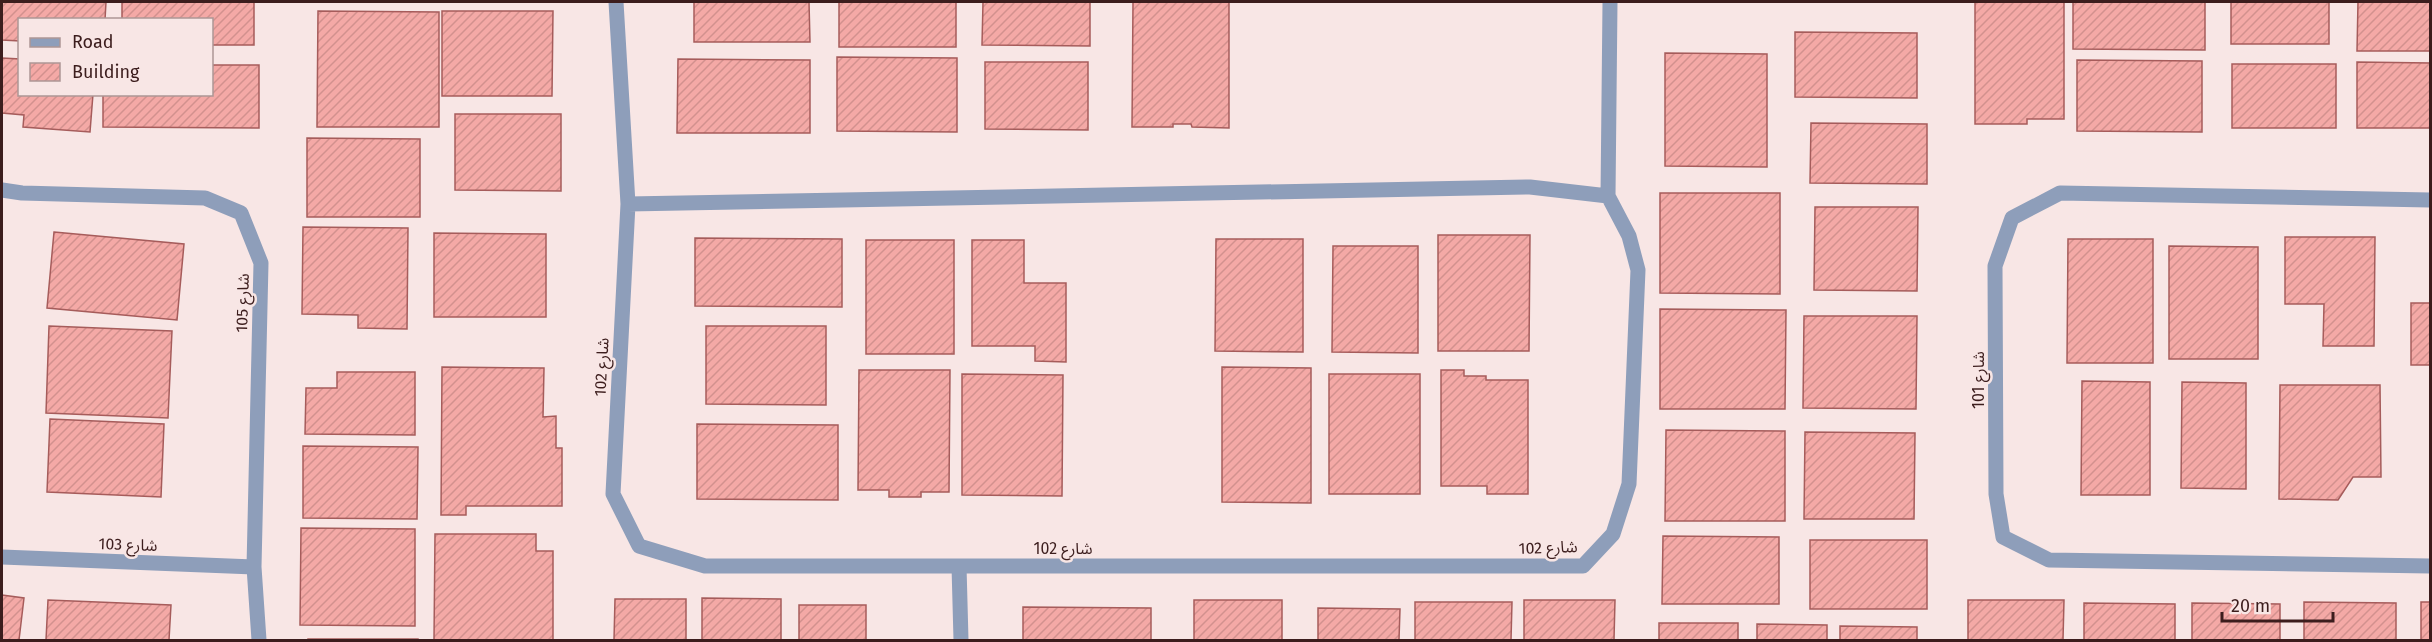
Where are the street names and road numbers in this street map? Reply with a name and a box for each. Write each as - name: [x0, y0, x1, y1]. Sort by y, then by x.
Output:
- street label: شارع 105: [232, 273, 256, 333]
- street label: شارع 102: [590, 337, 616, 397]
- street label: شارع 101: [1969, 351, 1991, 409]
- street label: شارع 103: [98, 534, 158, 558]
- street label: شارع 102: [1518, 537, 1578, 561]
- street label: شارع 102: [1033, 539, 1093, 561]

